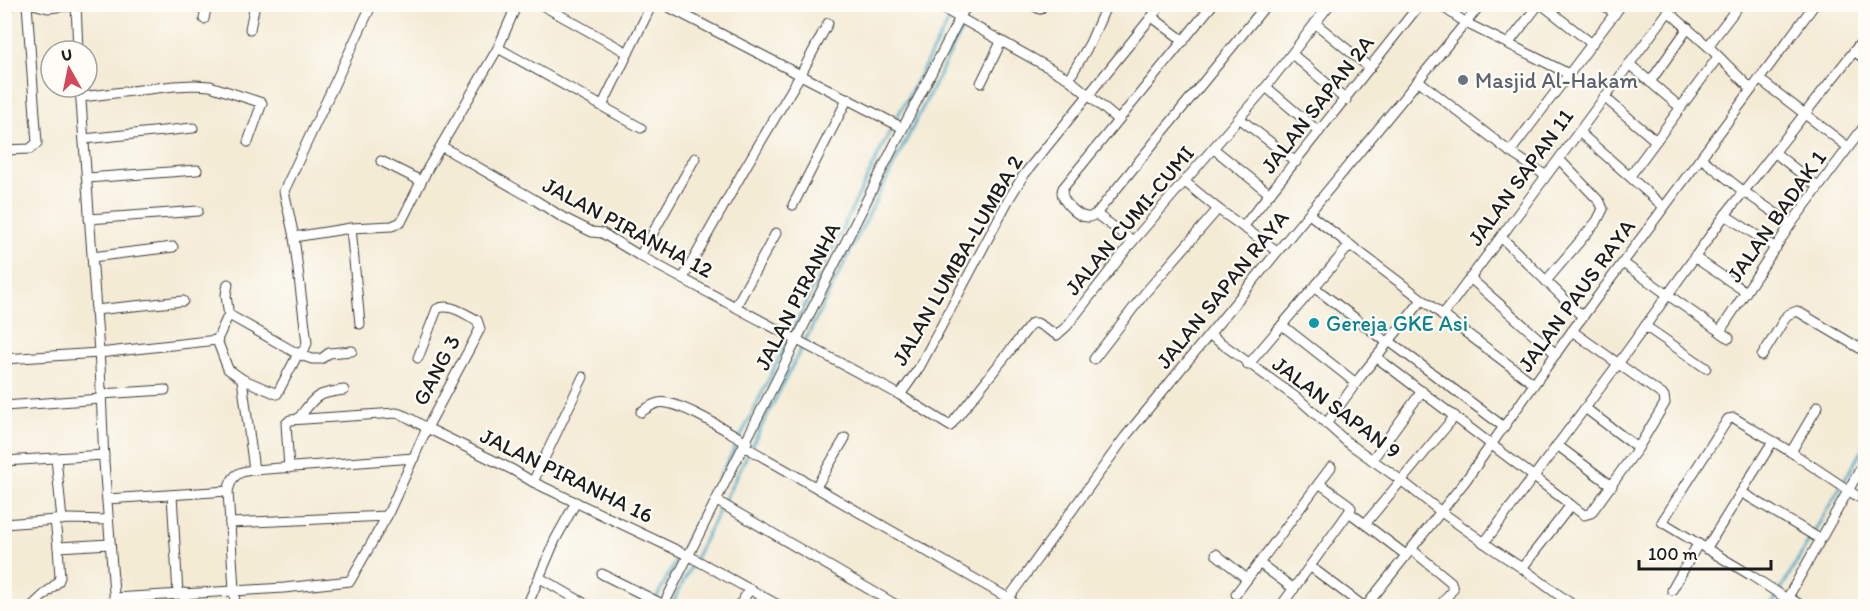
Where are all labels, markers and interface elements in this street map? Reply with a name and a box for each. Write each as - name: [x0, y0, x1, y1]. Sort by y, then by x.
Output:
- street label: JALAN SAPAN 2A: [1255, 30, 1380, 179]
- north arrow: [39, 39, 99, 99]
- text: U: [60, 44, 73, 65]
- place label: Masjid Al-Hakam: [1475, 67, 1638, 94]
- marker: Masjid Al-Hakam: [1456, 73, 1470, 87]
- street label: JALAN SAPAN 11: [1462, 104, 1579, 251]
- street label: JALAN CUMI-CUMI: [1059, 140, 1200, 301]
- street label: JALAN BADAK 1: [1721, 145, 1832, 288]
- street label: JALAN LUMBA-LUMBA 2: [886, 150, 1029, 370]
- street label: JALAN PIRANHA 12: [538, 171, 718, 284]
- street label: JALAN SAPAN RAYA: [1150, 205, 1295, 374]
- street label: JALAN PAUS RAYA: [1512, 214, 1641, 377]
- street label: JALAN PIRANHA: [749, 218, 846, 375]
- place label: Gereja GKE Asi: [1326, 310, 1468, 337]
- marker: Gereja GKE Asi: [1307, 316, 1321, 330]
- street label: GANG 3: [407, 330, 466, 410]
- street label: JALAN SAPAN 9: [1267, 350, 1406, 464]
- street label: JALAN PIRANHA 16: [476, 422, 658, 529]
- scale bar: [1639, 533, 1771, 571]
- text: 100 m: [1648, 543, 1698, 565]

